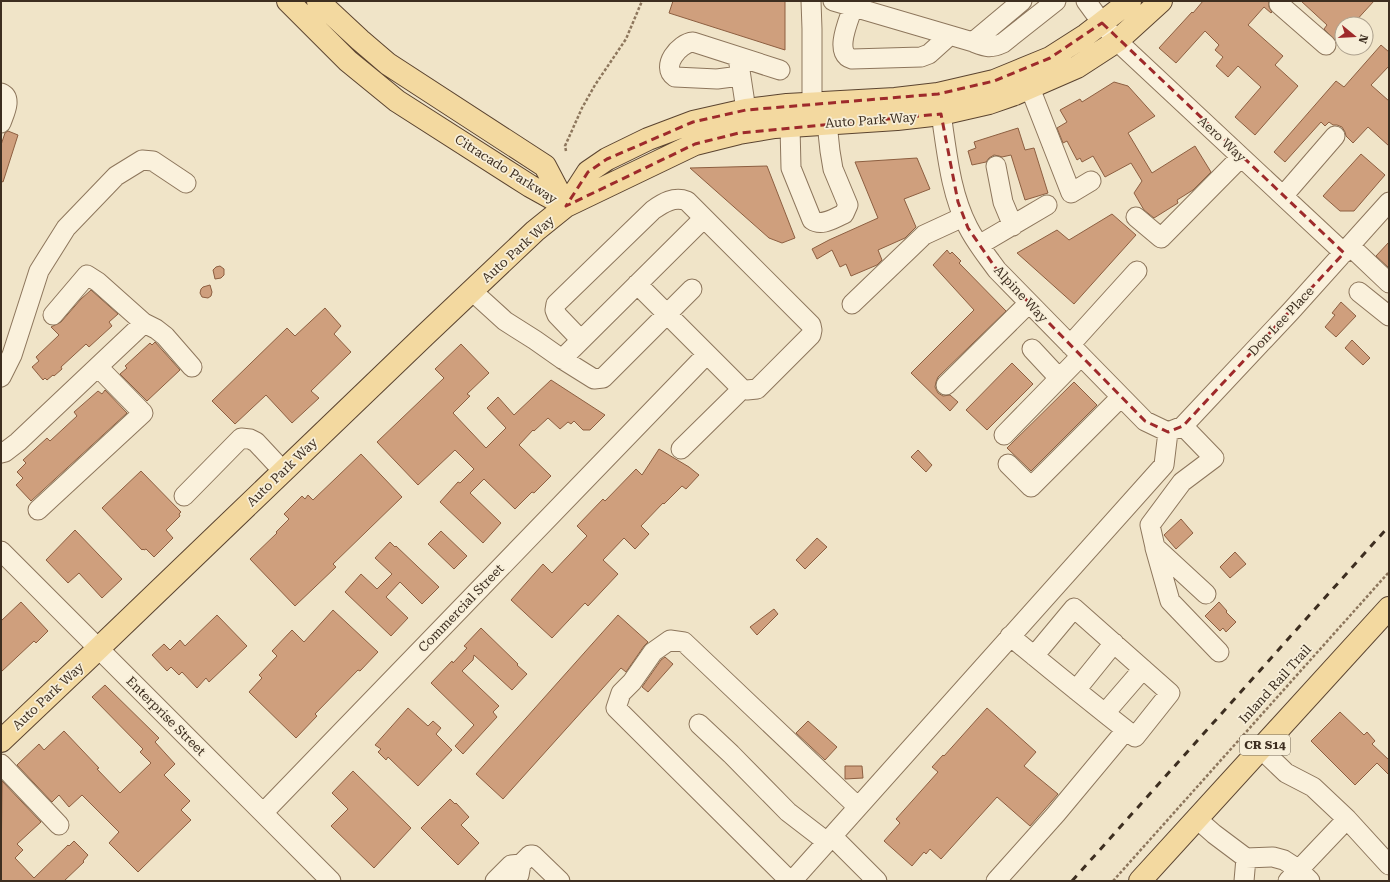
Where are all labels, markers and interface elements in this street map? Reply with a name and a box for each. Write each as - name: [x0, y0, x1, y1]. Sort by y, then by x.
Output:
- north arrow: [1334, 16, 1374, 56]
- text: N: [1355, 33, 1371, 45]
- street label: Auto Park Way: [825, 109, 918, 131]
- street label: Aero Way: [1195, 113, 1249, 165]
- street label: Citracado Parkway: [452, 131, 560, 207]
- street label: Auto Park Way: [479, 212, 557, 285]
- street label: Alpine Way: [991, 263, 1051, 326]
- street label: Don Lee Place: [1245, 283, 1317, 359]
- street label: Auto Park Way: [244, 434, 321, 509]
- street label: Commercial Street: [415, 561, 507, 655]
- street label: Inland Rail Trail: [1236, 642, 1314, 726]
- street label: Auto Park Way: [9, 659, 87, 733]
- street label: Enterprise Street: [123, 673, 209, 759]
- road number: CR S14: [1240, 735, 1290, 755]

